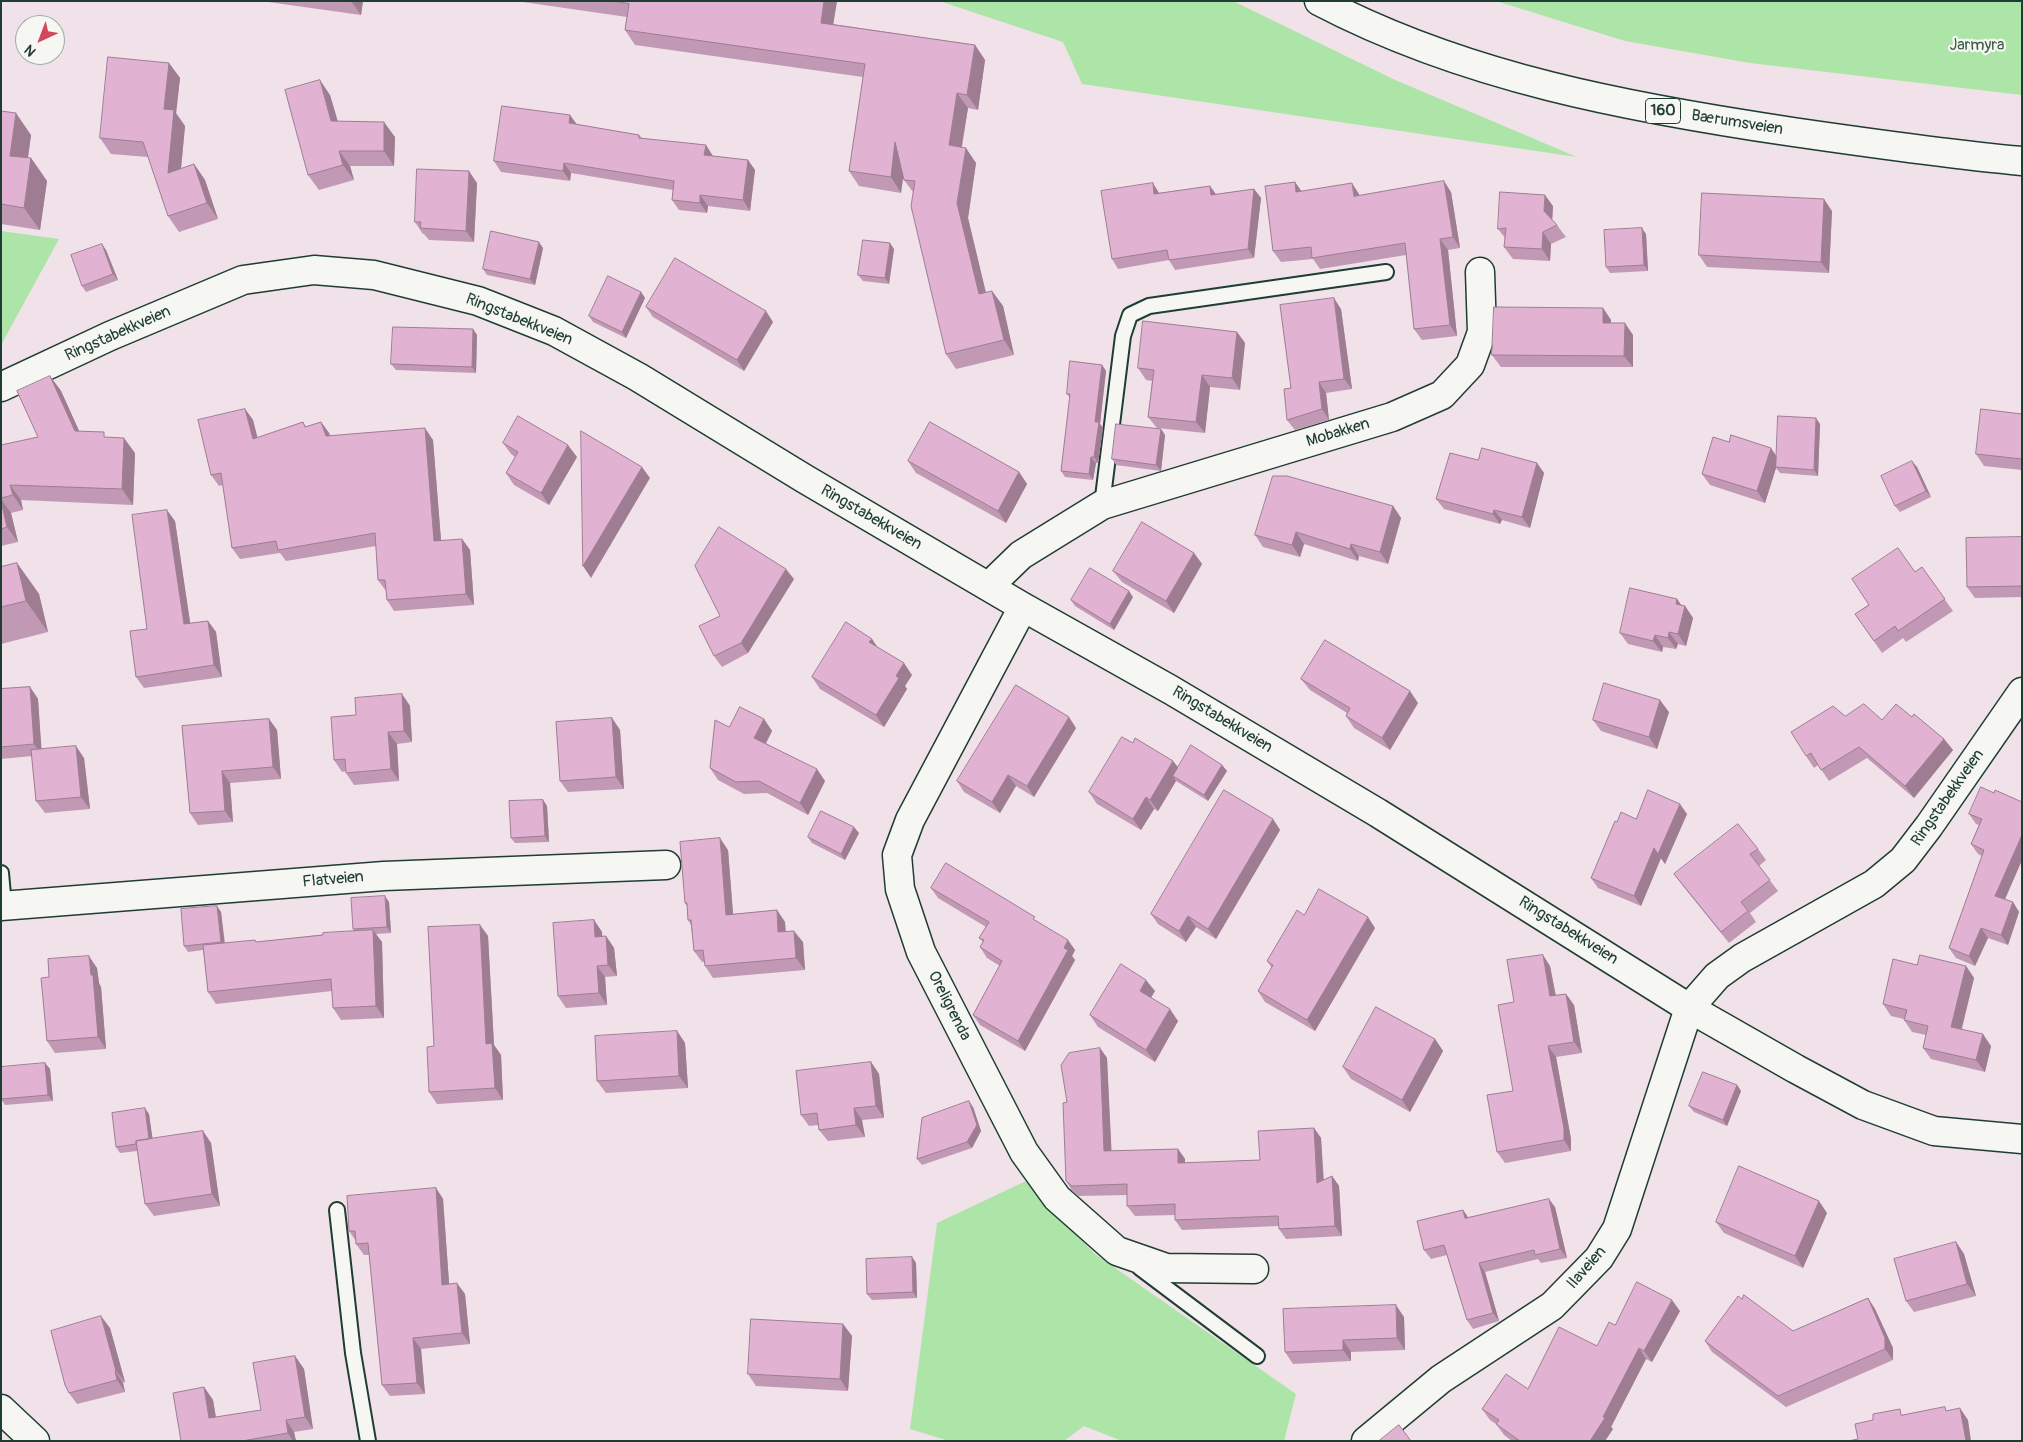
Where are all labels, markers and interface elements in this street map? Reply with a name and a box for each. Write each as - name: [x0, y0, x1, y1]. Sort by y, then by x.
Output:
- north arrow: [15, 15, 65, 65]
- park label: Jarmyra: [1949, 36, 2005, 56]
- text: N: [21, 41, 39, 60]
- road number: 160: [1646, 98, 1680, 124]
- street label: Bærumsveien: [1690, 106, 1784, 140]
- street label: Ringstabekkveien: [463, 290, 575, 350]
- street label: Ringstabekkveien: [62, 302, 174, 366]
- street label: Mobakken: [1304, 414, 1372, 452]
- street label: Ringstabekkveien: [817, 481, 925, 555]
- street label: Ringstabekkveien: [1168, 682, 1276, 758]
- street label: Ringstabekkveien: [1908, 746, 1988, 850]
- street label: Flatveien: [302, 868, 364, 892]
- street label: Ringstabekkveien: [1515, 893, 1621, 969]
- street label: Oreligrenda: [923, 968, 975, 1044]
- street label: Ilaveien: [1563, 1243, 1611, 1293]

